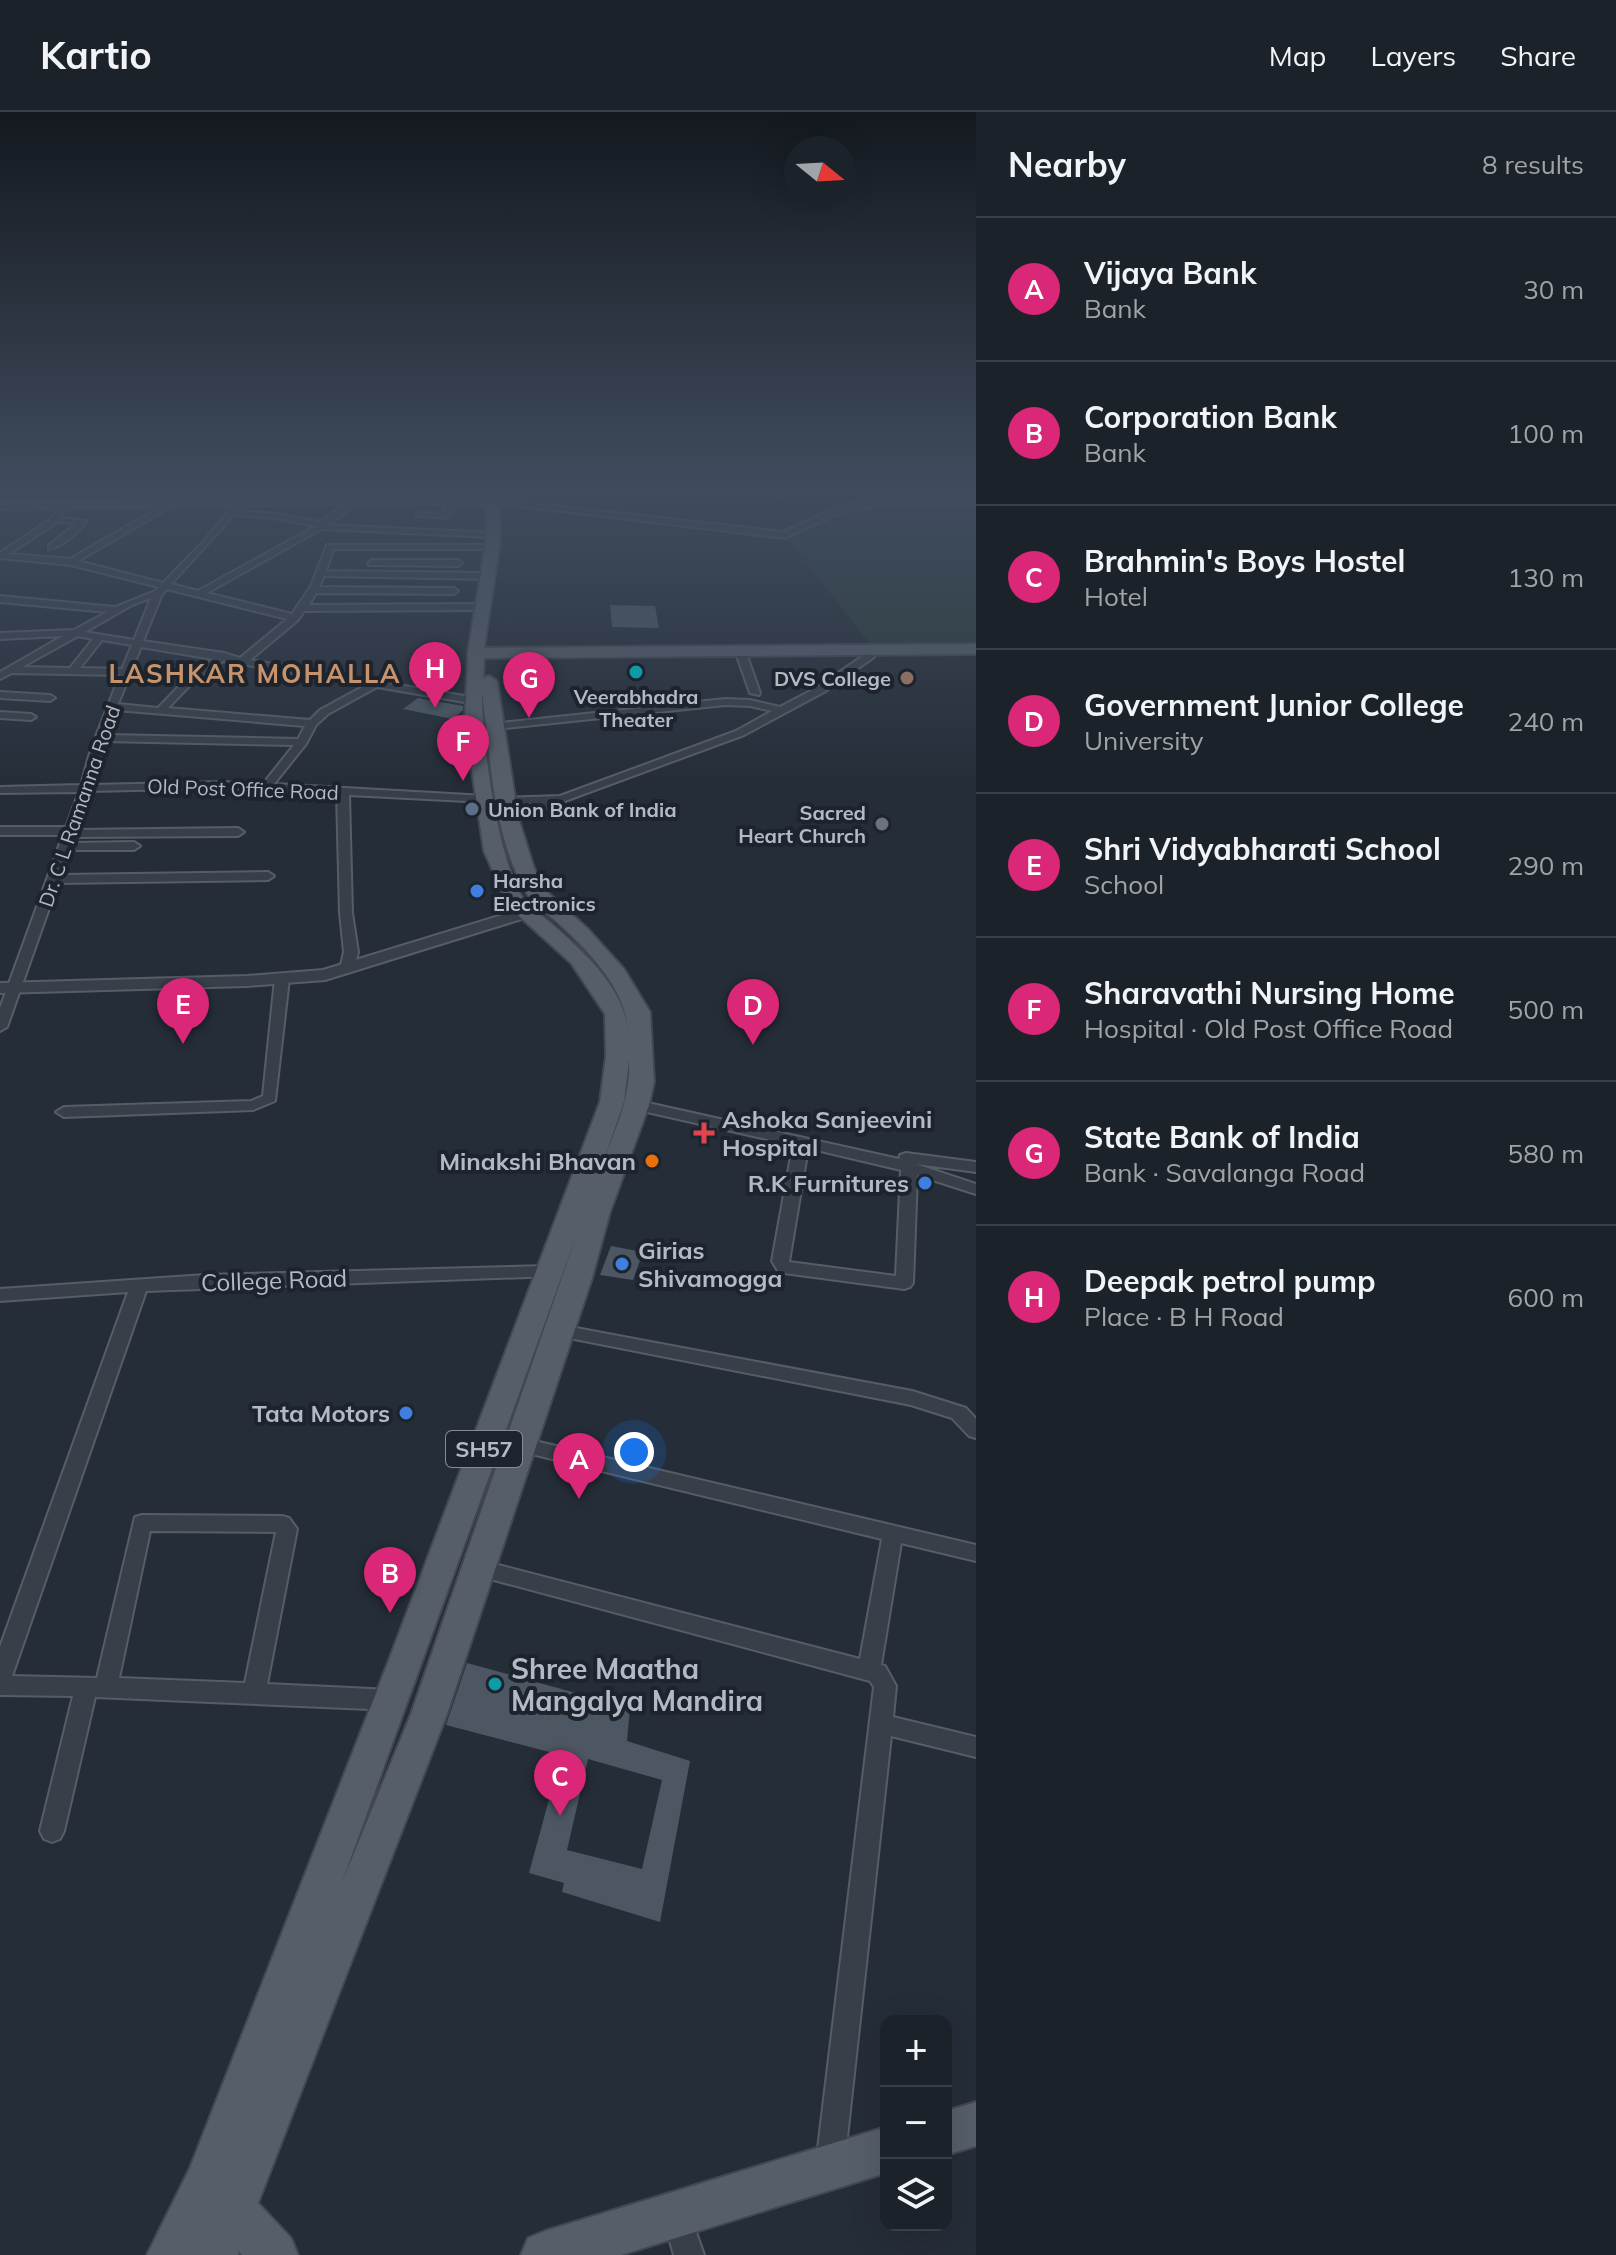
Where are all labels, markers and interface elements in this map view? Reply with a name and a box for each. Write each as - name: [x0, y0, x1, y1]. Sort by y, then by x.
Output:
- text: Kartio: [40, 31, 152, 79]
- text: Map: [1269, 38, 1326, 73]
- text: Layers: [1370, 38, 1456, 73]
- text: Share: [1500, 38, 1576, 73]
- north arrow: [784, 136, 856, 208]
- text: Nearby: [1008, 143, 1126, 186]
- text: 8 results: [1482, 148, 1584, 181]
- text: Vijaya Bank: [1084, 254, 1257, 292]
- text: A: [1024, 273, 1044, 306]
- text: 30 m: [1523, 273, 1584, 306]
- text: Bank: [1084, 292, 1146, 325]
- text: Corporation Bank: [1084, 398, 1337, 436]
- text: B: [1025, 417, 1043, 450]
- text: 100 m: [1508, 417, 1584, 450]
- text: Bank: [1084, 436, 1146, 469]
- text: Brahmin's Boys Hostel: [1084, 542, 1405, 580]
- text: C: [1025, 561, 1043, 594]
- text: 130 m: [1508, 561, 1584, 594]
- text: Hotel: [1084, 580, 1148, 613]
- pin: H: [409, 642, 461, 708]
- pin: G: [503, 652, 555, 718]
- district label: LASHKAR MOHALLA: [109, 657, 401, 690]
- marker: Veerabhadra Theater: [627, 663, 645, 681]
- place label: DVS College: [774, 666, 891, 691]
- marker: DVS College: [898, 669, 916, 687]
- place label: Veerabhadra Theater: [573, 684, 698, 732]
- text: Government Junior College: [1084, 686, 1464, 724]
- street label: Dr. C L Ramanna Road: [33, 702, 125, 910]
- text: D: [1024, 705, 1044, 738]
- text: 240 m: [1508, 705, 1584, 738]
- pin: F: [437, 715, 489, 781]
- text: University: [1084, 724, 1204, 757]
- street label: Old Post Office Road: [147, 773, 339, 805]
- place label: Union Bank of India: [488, 797, 677, 822]
- marker: Union Bank of India: [463, 800, 481, 818]
- place label: Sacred Heart Church: [738, 800, 866, 848]
- marker: Sacred Heart Church: [873, 815, 891, 833]
- text: Shri Vidyabharati School: [1084, 830, 1441, 868]
- text: E: [1026, 849, 1042, 882]
- text: 290 m: [1508, 849, 1584, 882]
- place label: Harsha Electronics: [493, 868, 596, 916]
- text: School: [1084, 868, 1164, 901]
- marker: Harsha Electronics: [468, 882, 486, 900]
- text: Sharavathi Nursing Home: [1084, 974, 1455, 1012]
- pin: E: [157, 978, 209, 1044]
- pin: D: [727, 979, 779, 1045]
- text: F: [1027, 993, 1041, 1026]
- text: 500 m: [1508, 993, 1584, 1026]
- text: Hospital · Old Post Office Road: [1084, 1012, 1453, 1045]
- place label: Ashoka Sanjeevini Hospital: [722, 1104, 932, 1162]
- text: State Bank of India: [1084, 1118, 1360, 1156]
- marker: Ashoka Sanjeevini Hospital: [693, 1122, 715, 1144]
- text: G: [1024, 1137, 1044, 1170]
- text: 580 m: [1508, 1137, 1584, 1170]
- place label: Minakshi Bhavan: [439, 1146, 636, 1176]
- marker: Minakshi Bhavan: [643, 1152, 661, 1170]
- text: Bank · Savalanga Road: [1084, 1156, 1365, 1189]
- place label: R.K Furnitures: [748, 1168, 909, 1198]
- marker: R.K Furnitures: [916, 1174, 934, 1192]
- place label: Girias Shivamogga: [638, 1235, 782, 1293]
- marker: Girias Shivamogga: [613, 1255, 631, 1273]
- street label: College Road: [200, 1262, 348, 1298]
- text: Deepak petrol pump: [1084, 1262, 1375, 1300]
- text: H: [1024, 1281, 1044, 1314]
- text: 600 m: [1508, 1281, 1584, 1314]
- text: Place · B H Road: [1084, 1300, 1284, 1333]
- place label: Tata Motors: [252, 1398, 390, 1428]
- marker: Tata Motors: [397, 1404, 415, 1422]
- road number: SH57: [446, 1431, 522, 1467]
- your location: [614, 1432, 654, 1472]
- pin: A: [553, 1433, 605, 1499]
- pin: B: [364, 1547, 416, 1613]
- place label: Shree Maatha Mangalya Mandira: [511, 1651, 763, 1718]
- marker: Shree Maatha Mangalya Mandira: [486, 1675, 504, 1693]
- pin: C: [534, 1750, 586, 1816]
- map controls: [880, 2015, 952, 2231]
- button: +: [880, 2015, 952, 2087]
- button: −: [880, 2087, 952, 2159]
- button: layers: [880, 2159, 952, 2231]

